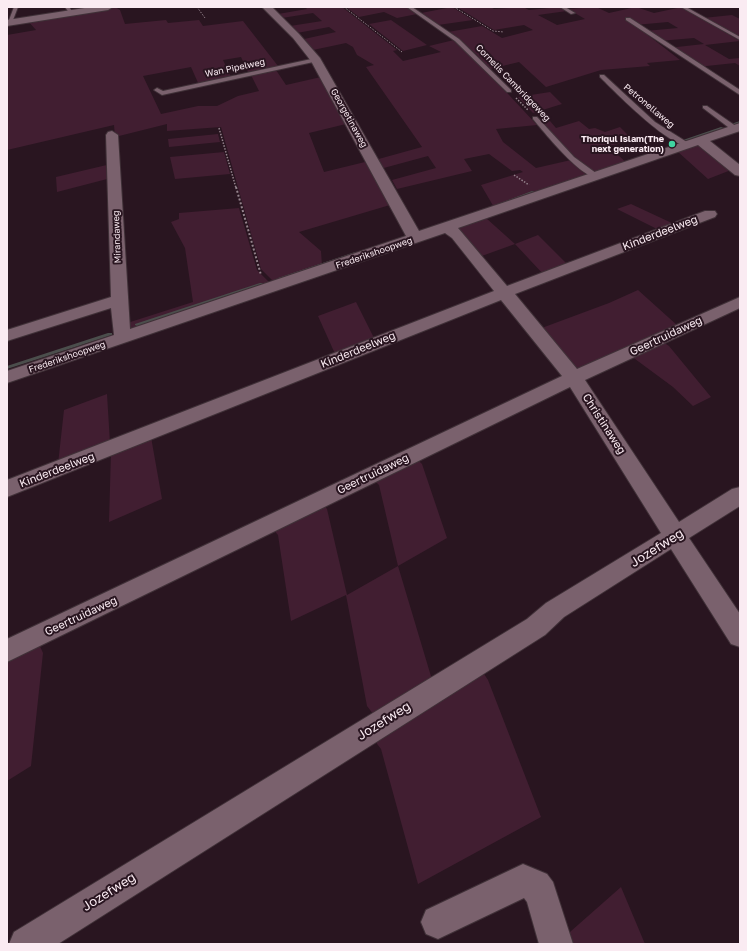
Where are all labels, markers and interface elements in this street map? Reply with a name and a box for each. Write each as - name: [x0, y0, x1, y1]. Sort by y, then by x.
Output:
- street label: Cornelis Cambridgeweg: [473, 42, 553, 124]
- street label: Wan Pipelweg: [204, 56, 266, 80]
- street label: Petronellaweg: [621, 82, 677, 130]
- street label: Georgetinaweg: [328, 87, 370, 149]
- place label: Thoriqul Islam(The next generation): [581, 134, 664, 155]
- marker: Thoriqul Islam(The next generation): [667, 139, 677, 149]
- street label: Mirandaweg: [111, 210, 123, 264]
- street label: Kinderdeelweg: [621, 213, 699, 253]
- street label: Frederikshoopweg: [334, 235, 414, 271]
- street label: Geertruidaweg: [628, 314, 704, 358]
- street label: Kinderdeelweg: [319, 329, 397, 371]
- street label: Frederikshoopweg: [27, 339, 107, 375]
- street label: Christinaweg: [580, 391, 628, 457]
- street label: Kinderdeelweg: [18, 450, 96, 490]
- street label: Geertruidaweg: [335, 451, 411, 497]
- street label: Jozefweg: [627, 525, 687, 571]
- street label: Geertruidaweg: [43, 594, 119, 638]
- street label: Jozefweg: [354, 698, 414, 744]
- street label: Jozefweg: [79, 869, 139, 915]

